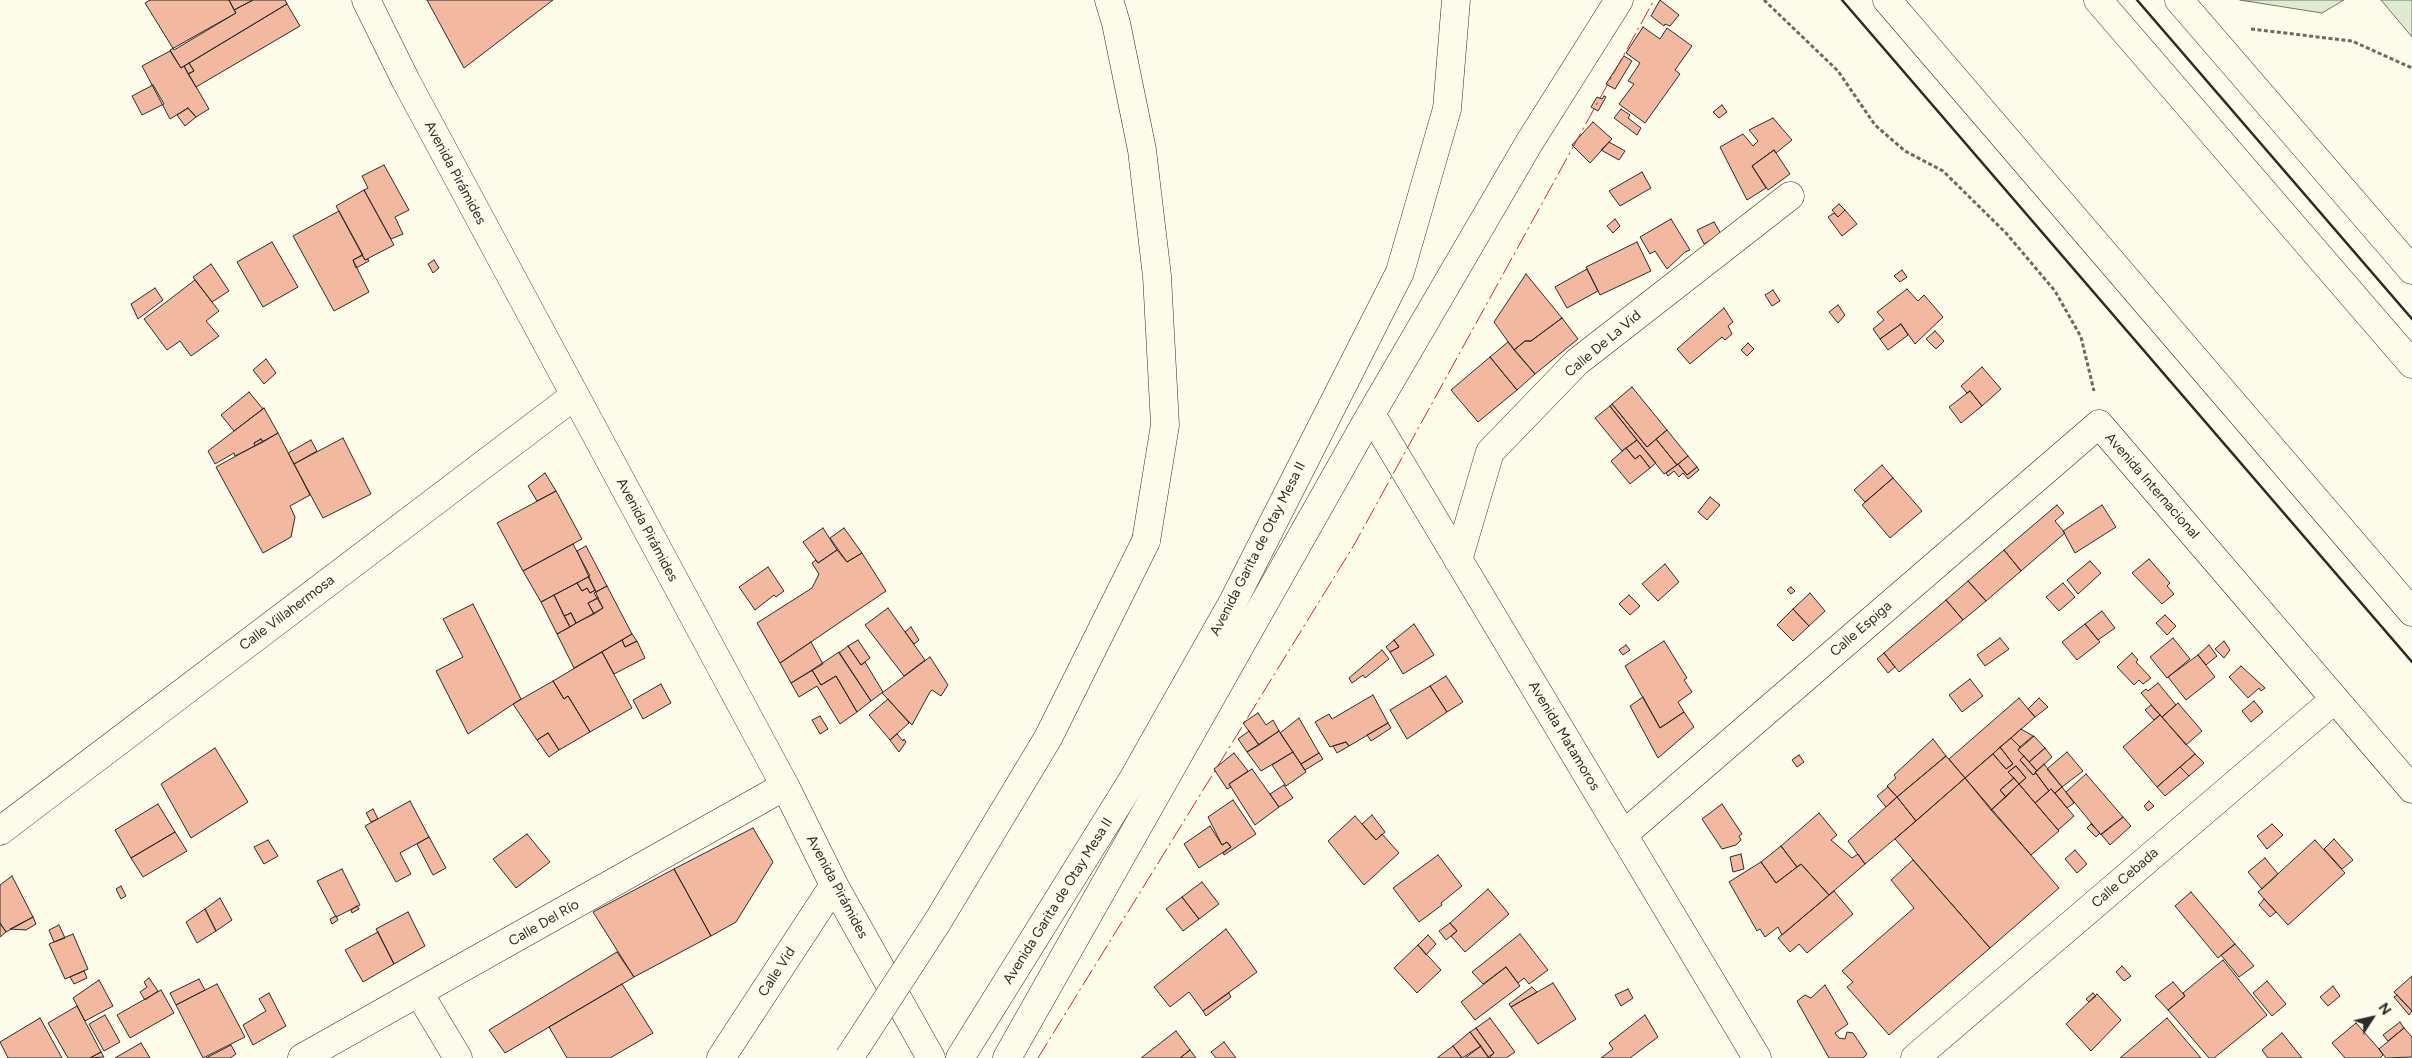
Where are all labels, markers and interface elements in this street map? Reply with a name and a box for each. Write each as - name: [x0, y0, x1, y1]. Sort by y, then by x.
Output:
- street label: Avenida Pirámides: [421, 118, 489, 228]
- street label: Calle De La Vid: [1561, 307, 1645, 381]
- street label: Avenida Internacional: [2101, 430, 2203, 542]
- street label: Avenida Garita de Otay Mesa II: [1207, 459, 1309, 639]
- street label: Avenida Pirámides: [613, 475, 681, 585]
- street label: Calle Villahermosa: [236, 572, 338, 654]
- street label: Calle Espiga: [1827, 598, 1895, 660]
- street label: Avenida Matamoros: [1525, 678, 1603, 794]
- street label: Avenida Garita de Otay Mesa II: [1000, 815, 1116, 987]
- street label: Avenida Pirámides: [803, 832, 871, 942]
- street label: Calle Cebada: [2088, 844, 2162, 912]
- street label: Calle Del Río: [506, 896, 582, 950]
- street label: Calle Vid: [755, 944, 799, 1000]
- north arrow: [2347, 993, 2397, 1043]
- text: N: [2375, 1000, 2395, 1018]

